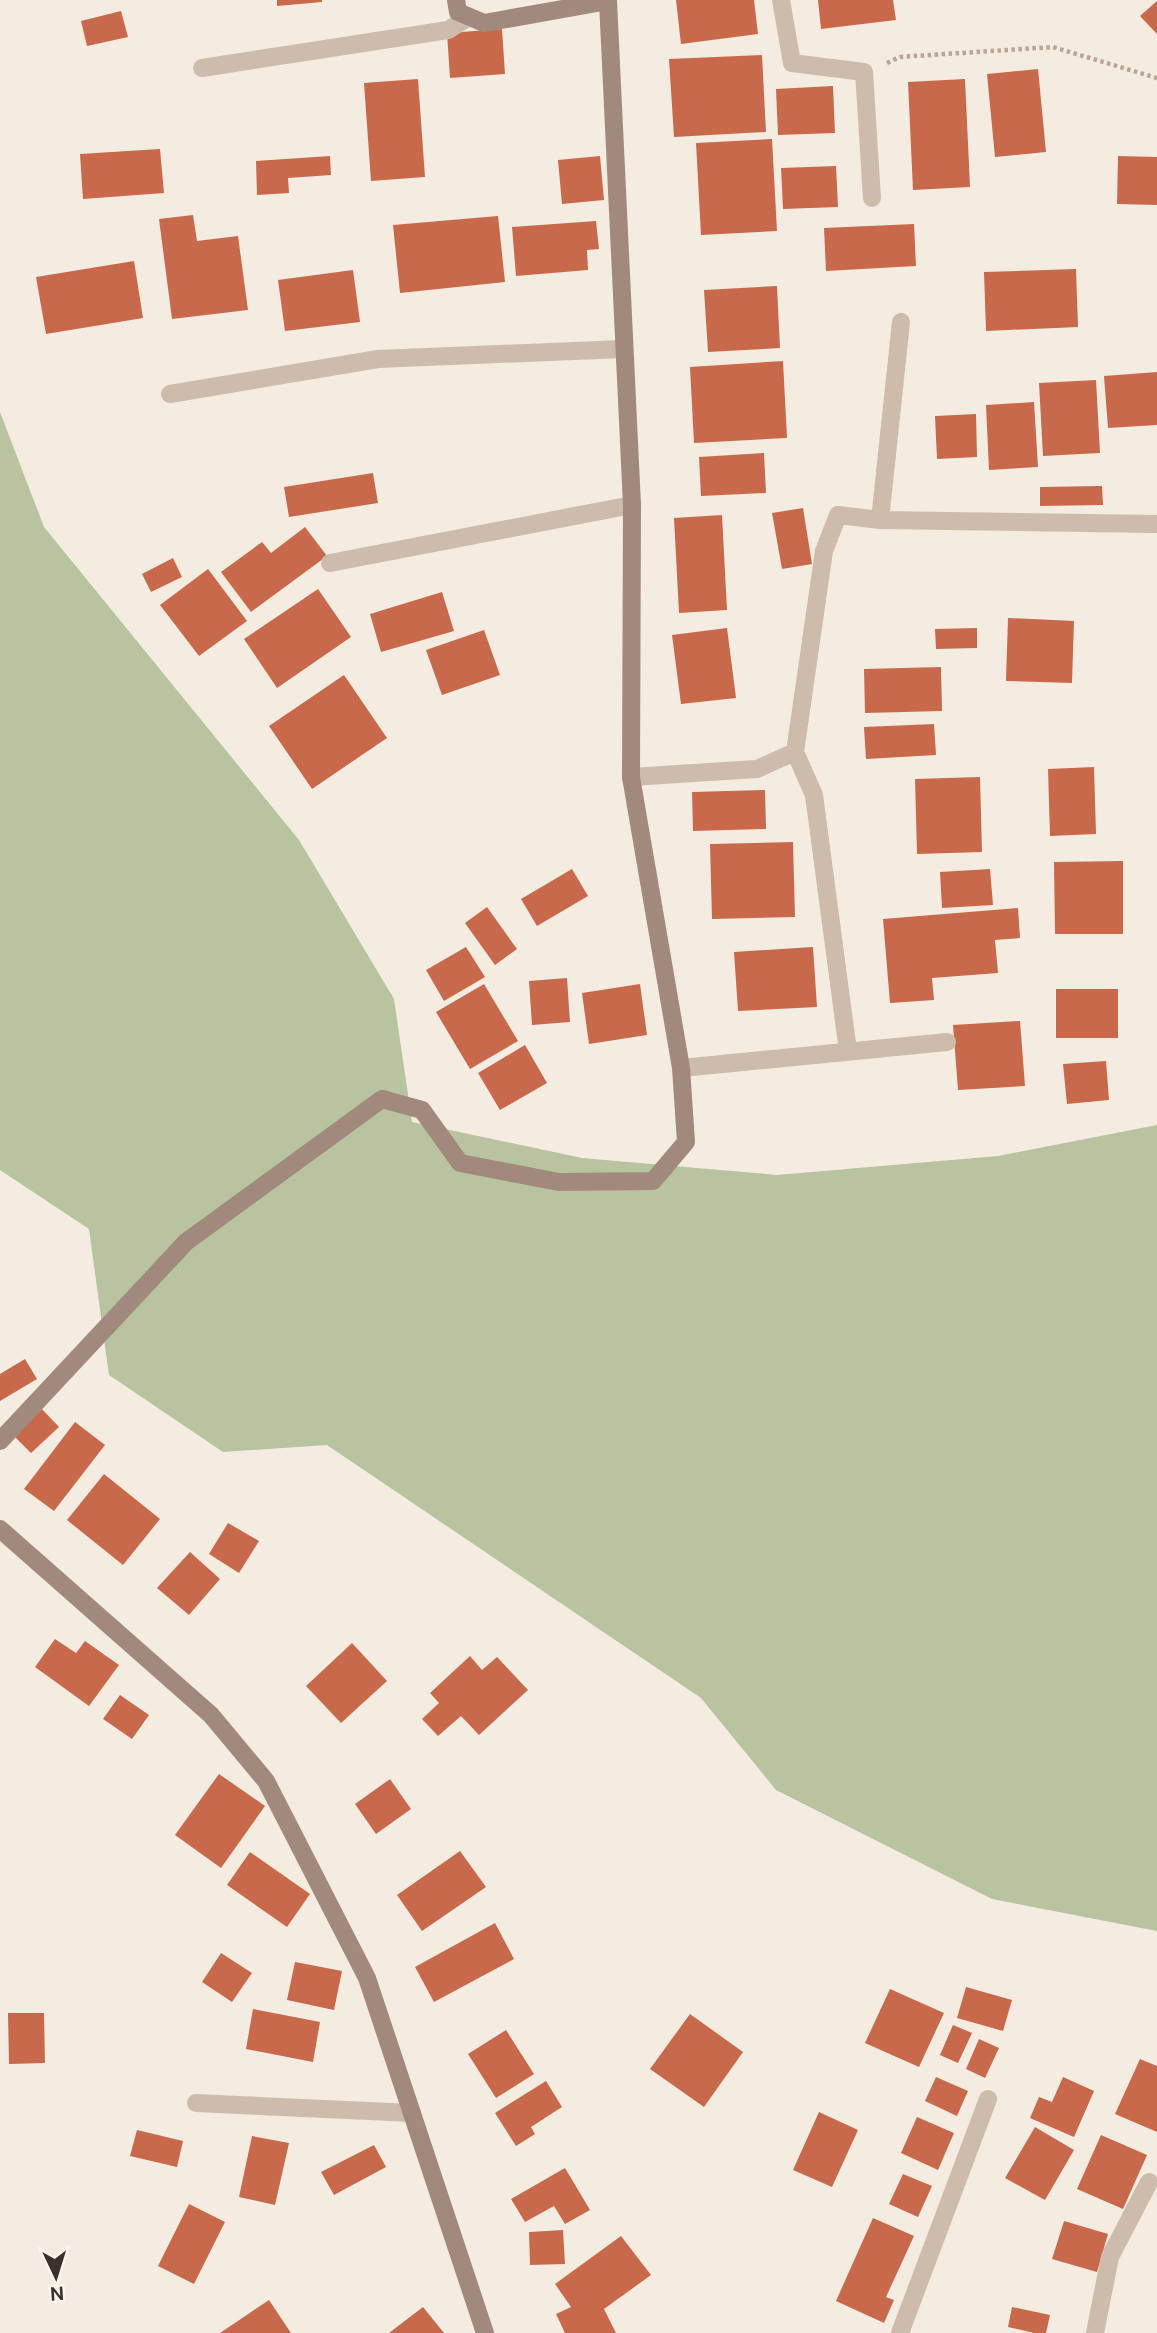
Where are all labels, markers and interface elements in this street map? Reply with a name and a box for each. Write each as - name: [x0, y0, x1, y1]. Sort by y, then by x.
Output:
- north arrow: [21, 2242, 91, 2312]
- text: N: [49, 2281, 65, 2306]

